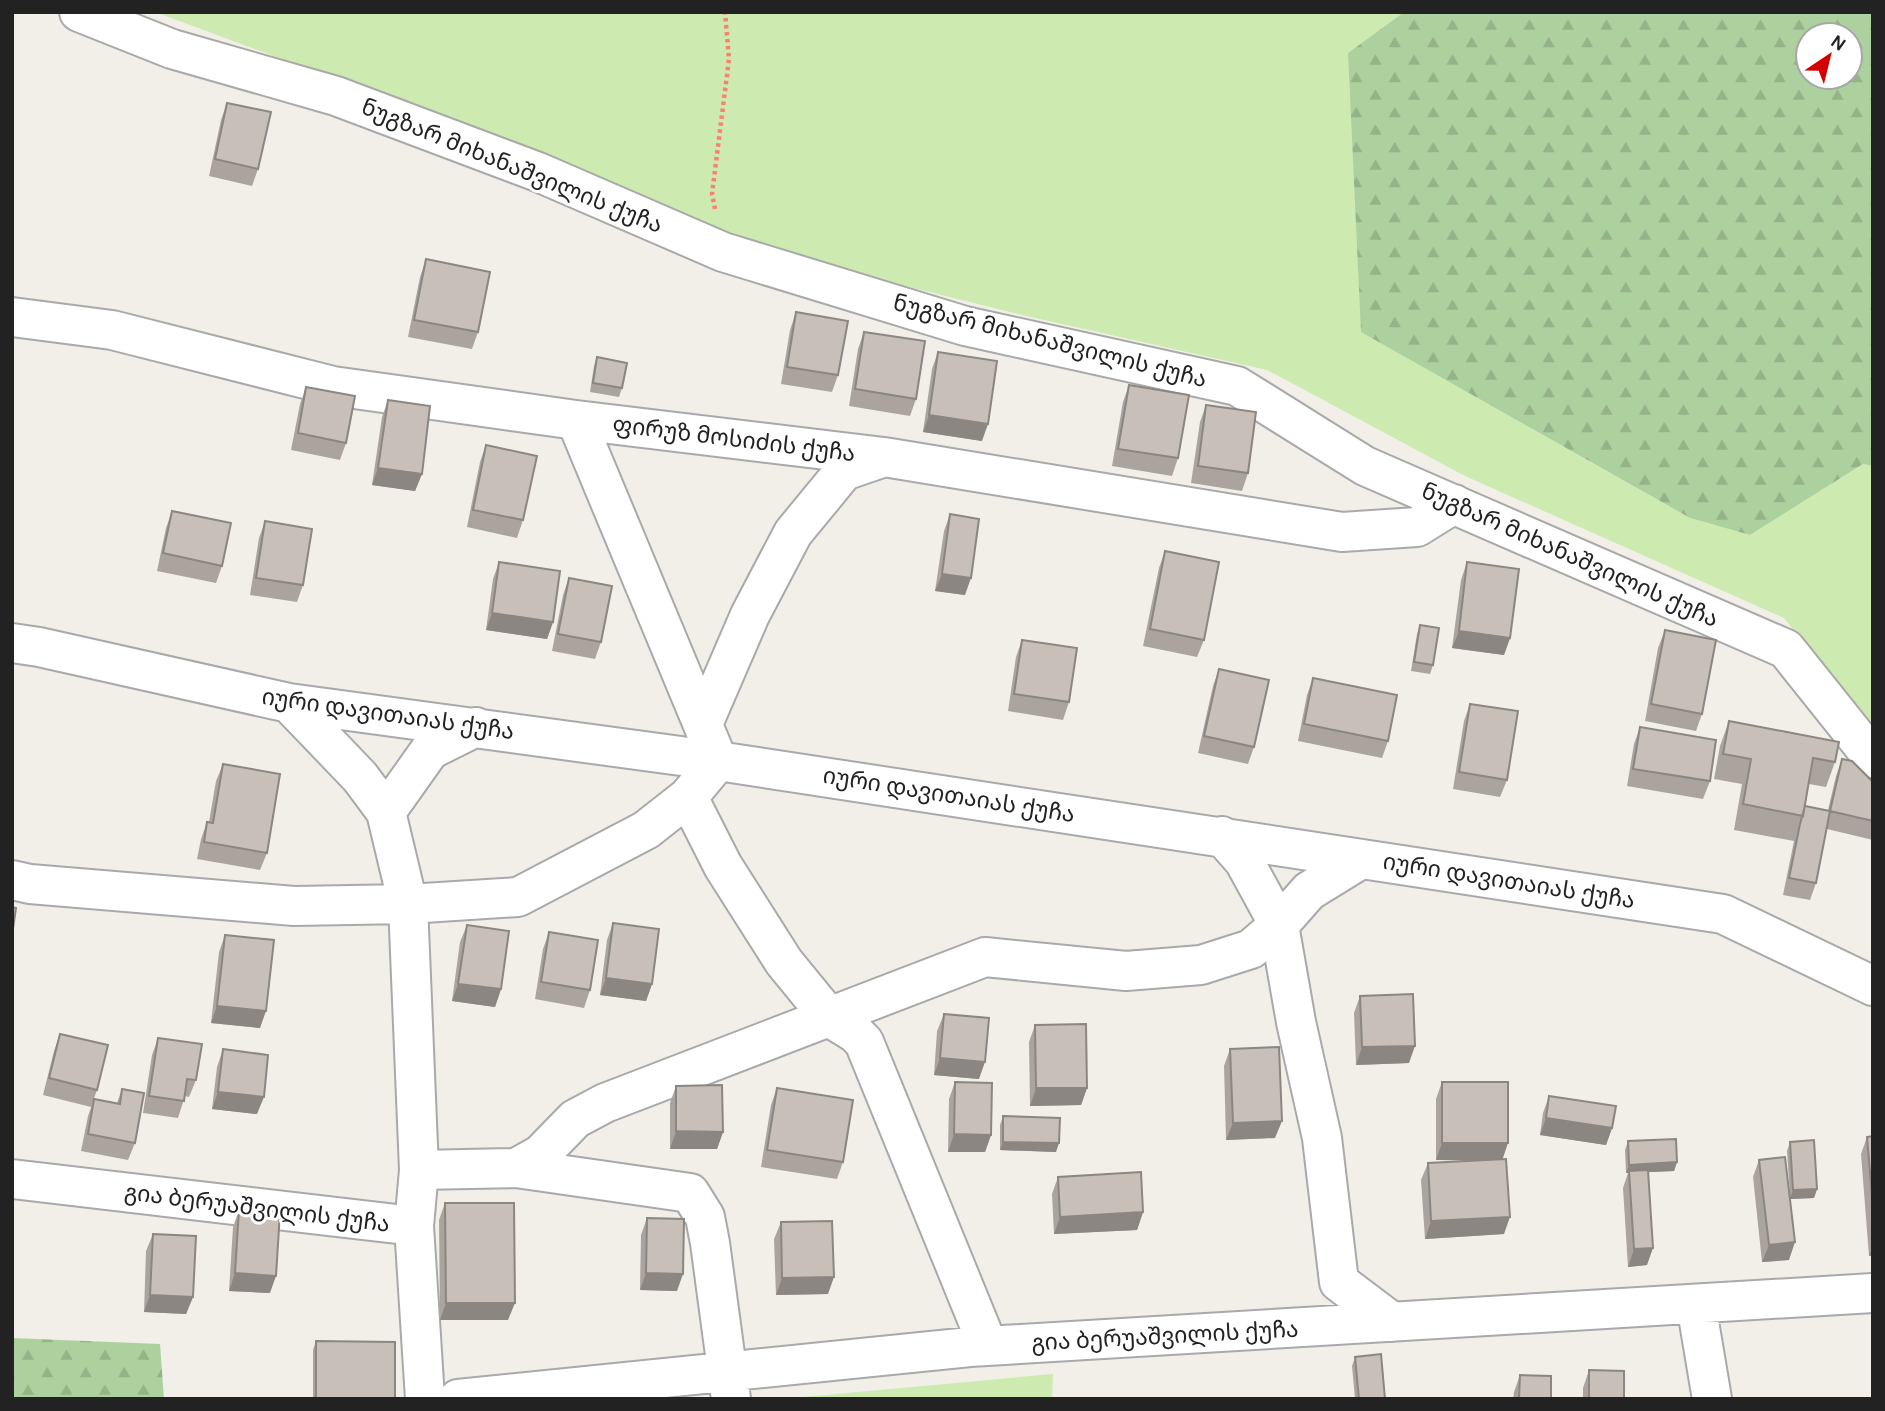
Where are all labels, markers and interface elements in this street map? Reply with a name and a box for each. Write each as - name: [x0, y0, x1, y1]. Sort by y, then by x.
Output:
- north arrow: [1794, 21, 1864, 91]
- text: N: [1826, 30, 1850, 56]
- street label: ნუგზარ მიხანაშვილის ქუჩა: [358, 93, 666, 239]
- street label: ნუგზარ მიხანაშვილის ქუჩა: [890, 289, 1210, 393]
- street label: ფირუზ მოსიძის ქუჩა: [611, 411, 857, 467]
- street label: ნუგზარ მიხანაშვილის ქუჩა: [1417, 477, 1723, 633]
- street label: იური დავითაიას ქუჩა: [260, 683, 516, 745]
- street label: იური დავითაიას ქუჩა: [821, 762, 1077, 828]
- street label: იური დავითაიას ქუჩა: [1381, 848, 1637, 914]
- street label: გია ბერუაშვილის ქუჩა: [123, 1178, 391, 1238]
- street label: გია ბერუაშვილის ქუჩა: [1031, 1316, 1299, 1356]

